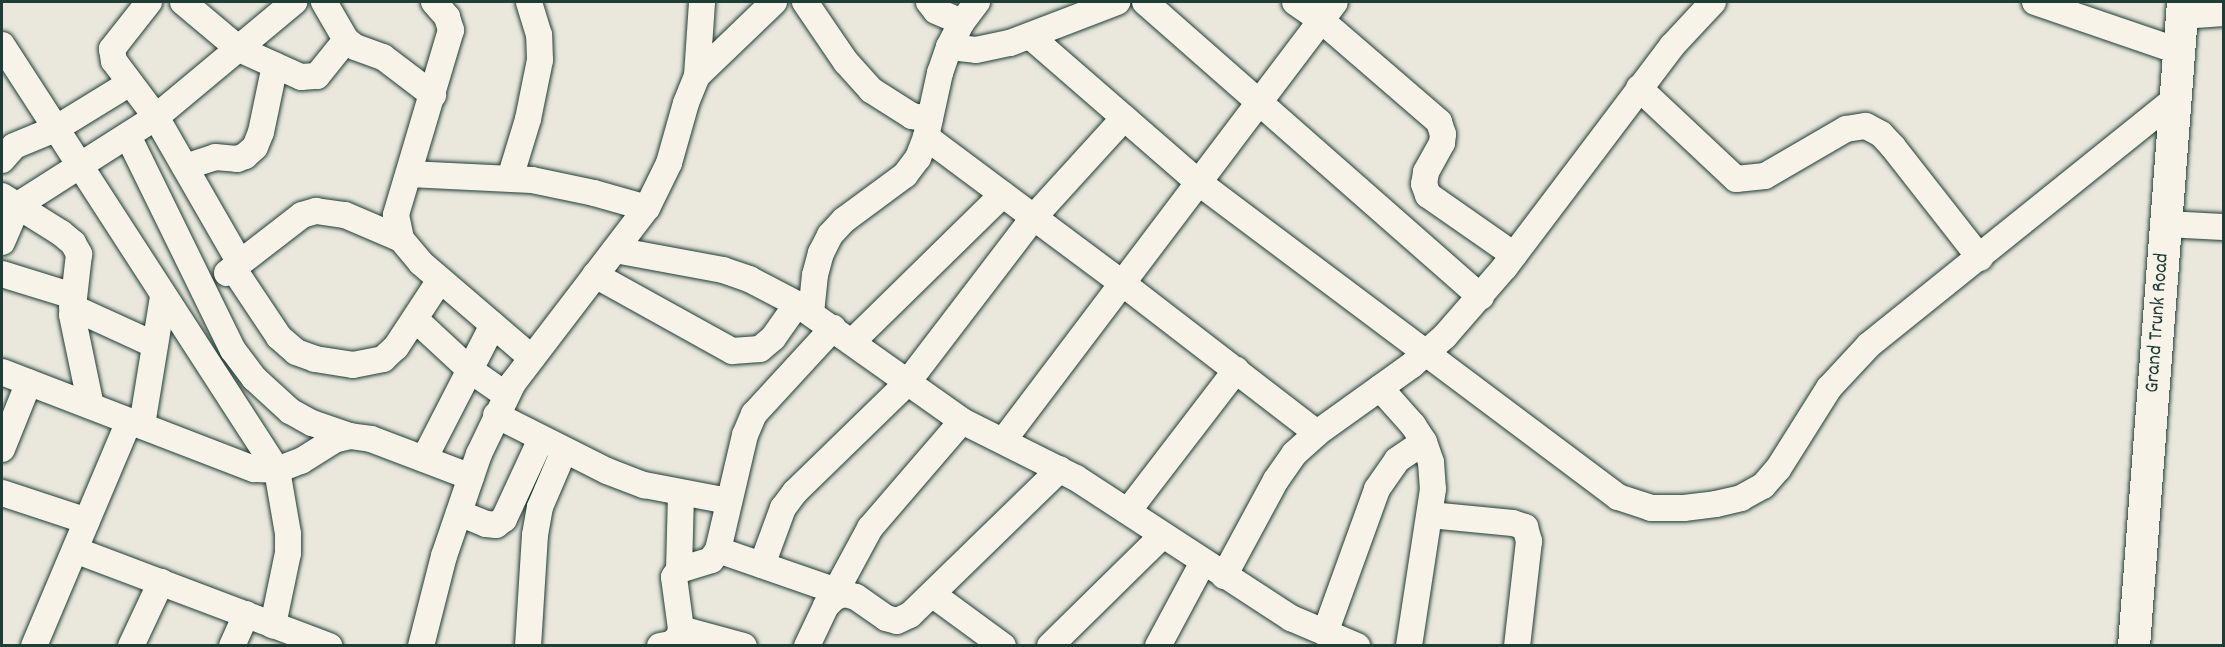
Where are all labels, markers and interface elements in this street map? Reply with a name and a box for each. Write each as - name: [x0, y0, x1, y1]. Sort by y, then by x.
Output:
- street label: Grand Trunk Road: [2141, 252, 2175, 394]

